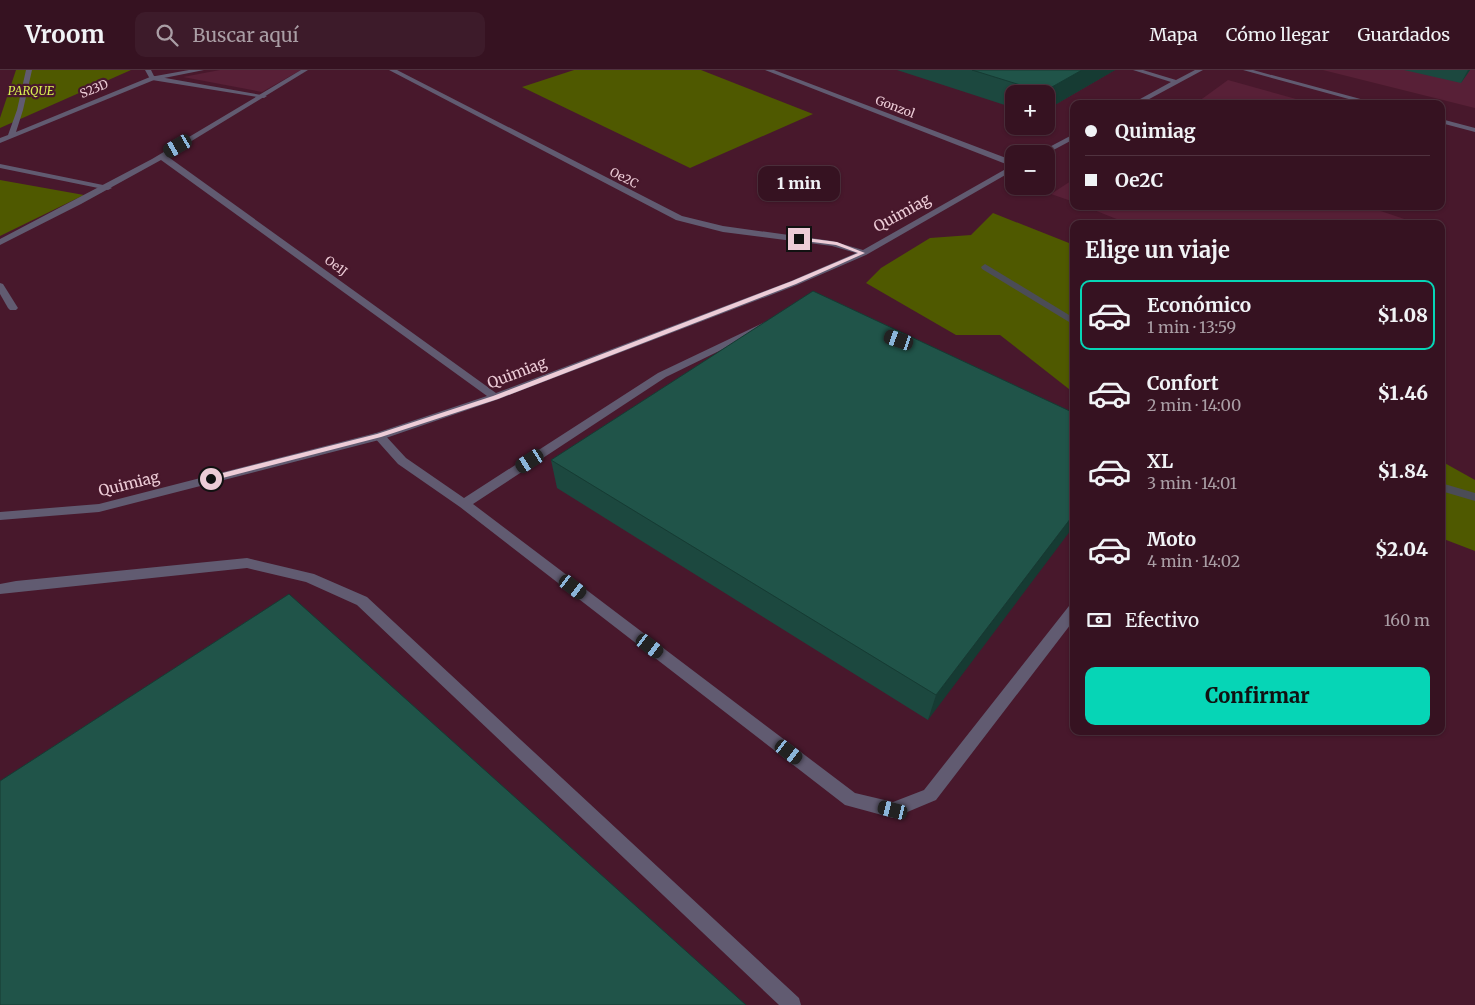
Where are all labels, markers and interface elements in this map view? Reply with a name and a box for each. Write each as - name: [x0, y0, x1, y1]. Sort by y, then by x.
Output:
- search box: [135, 12, 485, 57]
- text: Vroom: [25, 19, 105, 50]
- icon: search: [153, 21, 181, 49]
- text: Buscar aquí: [193, 23, 299, 47]
- text: Mapa: [1149, 23, 1198, 46]
- text: Cómo llegar: [1226, 23, 1329, 46]
- text: Guardados: [1357, 23, 1450, 46]
- street label: S23D: [77, 76, 110, 101]
- park label: PARQUE: [8, 83, 54, 98]
- map controls: [1005, 85, 1055, 195]
- button: +: [1005, 85, 1055, 135]
- street label: Gonzol: [873, 92, 917, 121]
- text: Quimiag: [1115, 119, 1196, 143]
- car: [161, 132, 194, 160]
- button: −: [1005, 145, 1055, 195]
- street label: Oe2C: [607, 164, 641, 191]
- callout: 1 min: [758, 166, 840, 202]
- text: Oe2C: [1115, 168, 1163, 192]
- text: 1 min: [777, 173, 821, 193]
- street label: Quimiag: [870, 189, 934, 236]
- route end: [788, 228, 810, 250]
- text: Elige un viaje: [1085, 236, 1230, 264]
- street label: Oe1J: [322, 252, 351, 279]
- icon: car: [1087, 293, 1132, 338]
- text: Económico: [1147, 293, 1251, 317]
- text: $1.08: [1377, 303, 1428, 327]
- text: 1 min · 13:59: [1147, 317, 1236, 337]
- car: [882, 328, 915, 352]
- street label: Quimiag: [484, 353, 549, 393]
- icon: car: [1087, 371, 1132, 416]
- text: Confort: [1147, 371, 1219, 395]
- text: $1.46: [1378, 381, 1428, 405]
- text: 2 min · 14:00: [1147, 395, 1241, 415]
- car: [513, 447, 546, 475]
- icon: car: [1087, 449, 1132, 494]
- text: XL: [1147, 449, 1173, 473]
- text: $1.84: [1377, 459, 1428, 483]
- street label: Quimiag: [96, 467, 161, 500]
- route start: [200, 468, 222, 490]
- text: 3 min · 14:01: [1147, 473, 1237, 493]
- icon: car: [1087, 527, 1132, 572]
- text: Moto: [1147, 527, 1196, 551]
- text: $2.04: [1375, 537, 1428, 561]
- text: 4 min · 14:02: [1147, 551, 1240, 571]
- car: [556, 572, 589, 602]
- icon: cash: [1085, 606, 1113, 634]
- text: Efectivo: [1125, 608, 1199, 632]
- text: 160 m: [1384, 610, 1430, 630]
- car: [633, 631, 666, 661]
- button: Confirmar: [1085, 667, 1430, 725]
- car: [772, 737, 805, 767]
- car: [876, 799, 909, 821]

